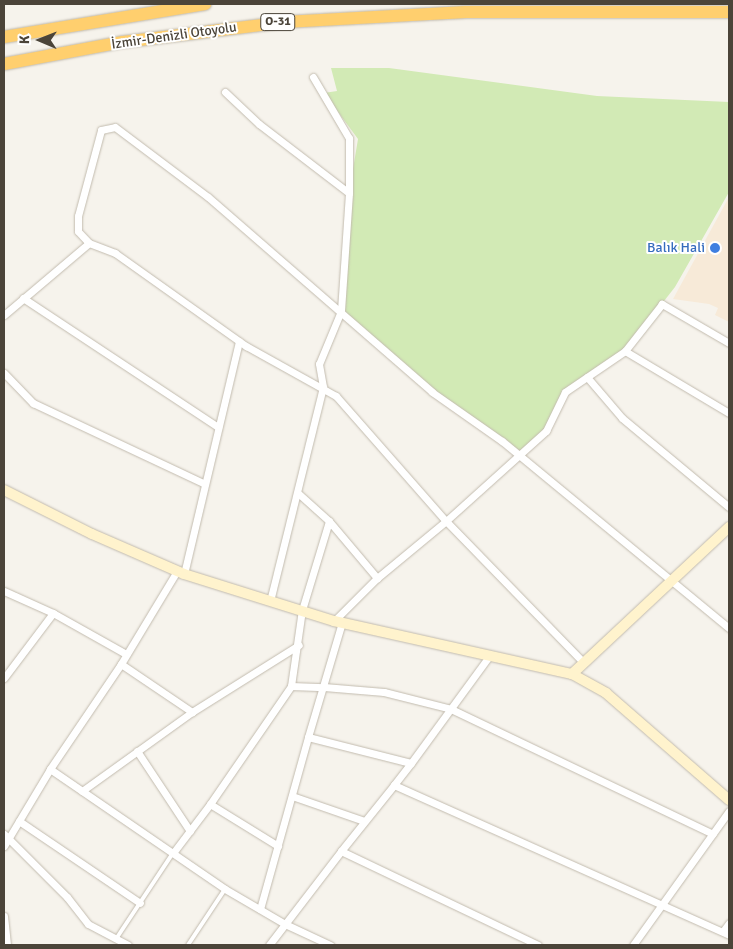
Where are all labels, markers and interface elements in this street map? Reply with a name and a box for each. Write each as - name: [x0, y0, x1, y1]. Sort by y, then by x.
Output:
- road number: O-31: [259, 13, 297, 32]
- north arrow: [15, 15, 65, 65]
- street label: İzmir-Denizli Otoyolu: [110, 19, 238, 53]
- text: K: [16, 35, 33, 44]
- place label: Balık Hali: [647, 240, 705, 256]
- marker: Balık Hali: [709, 242, 721, 254]

